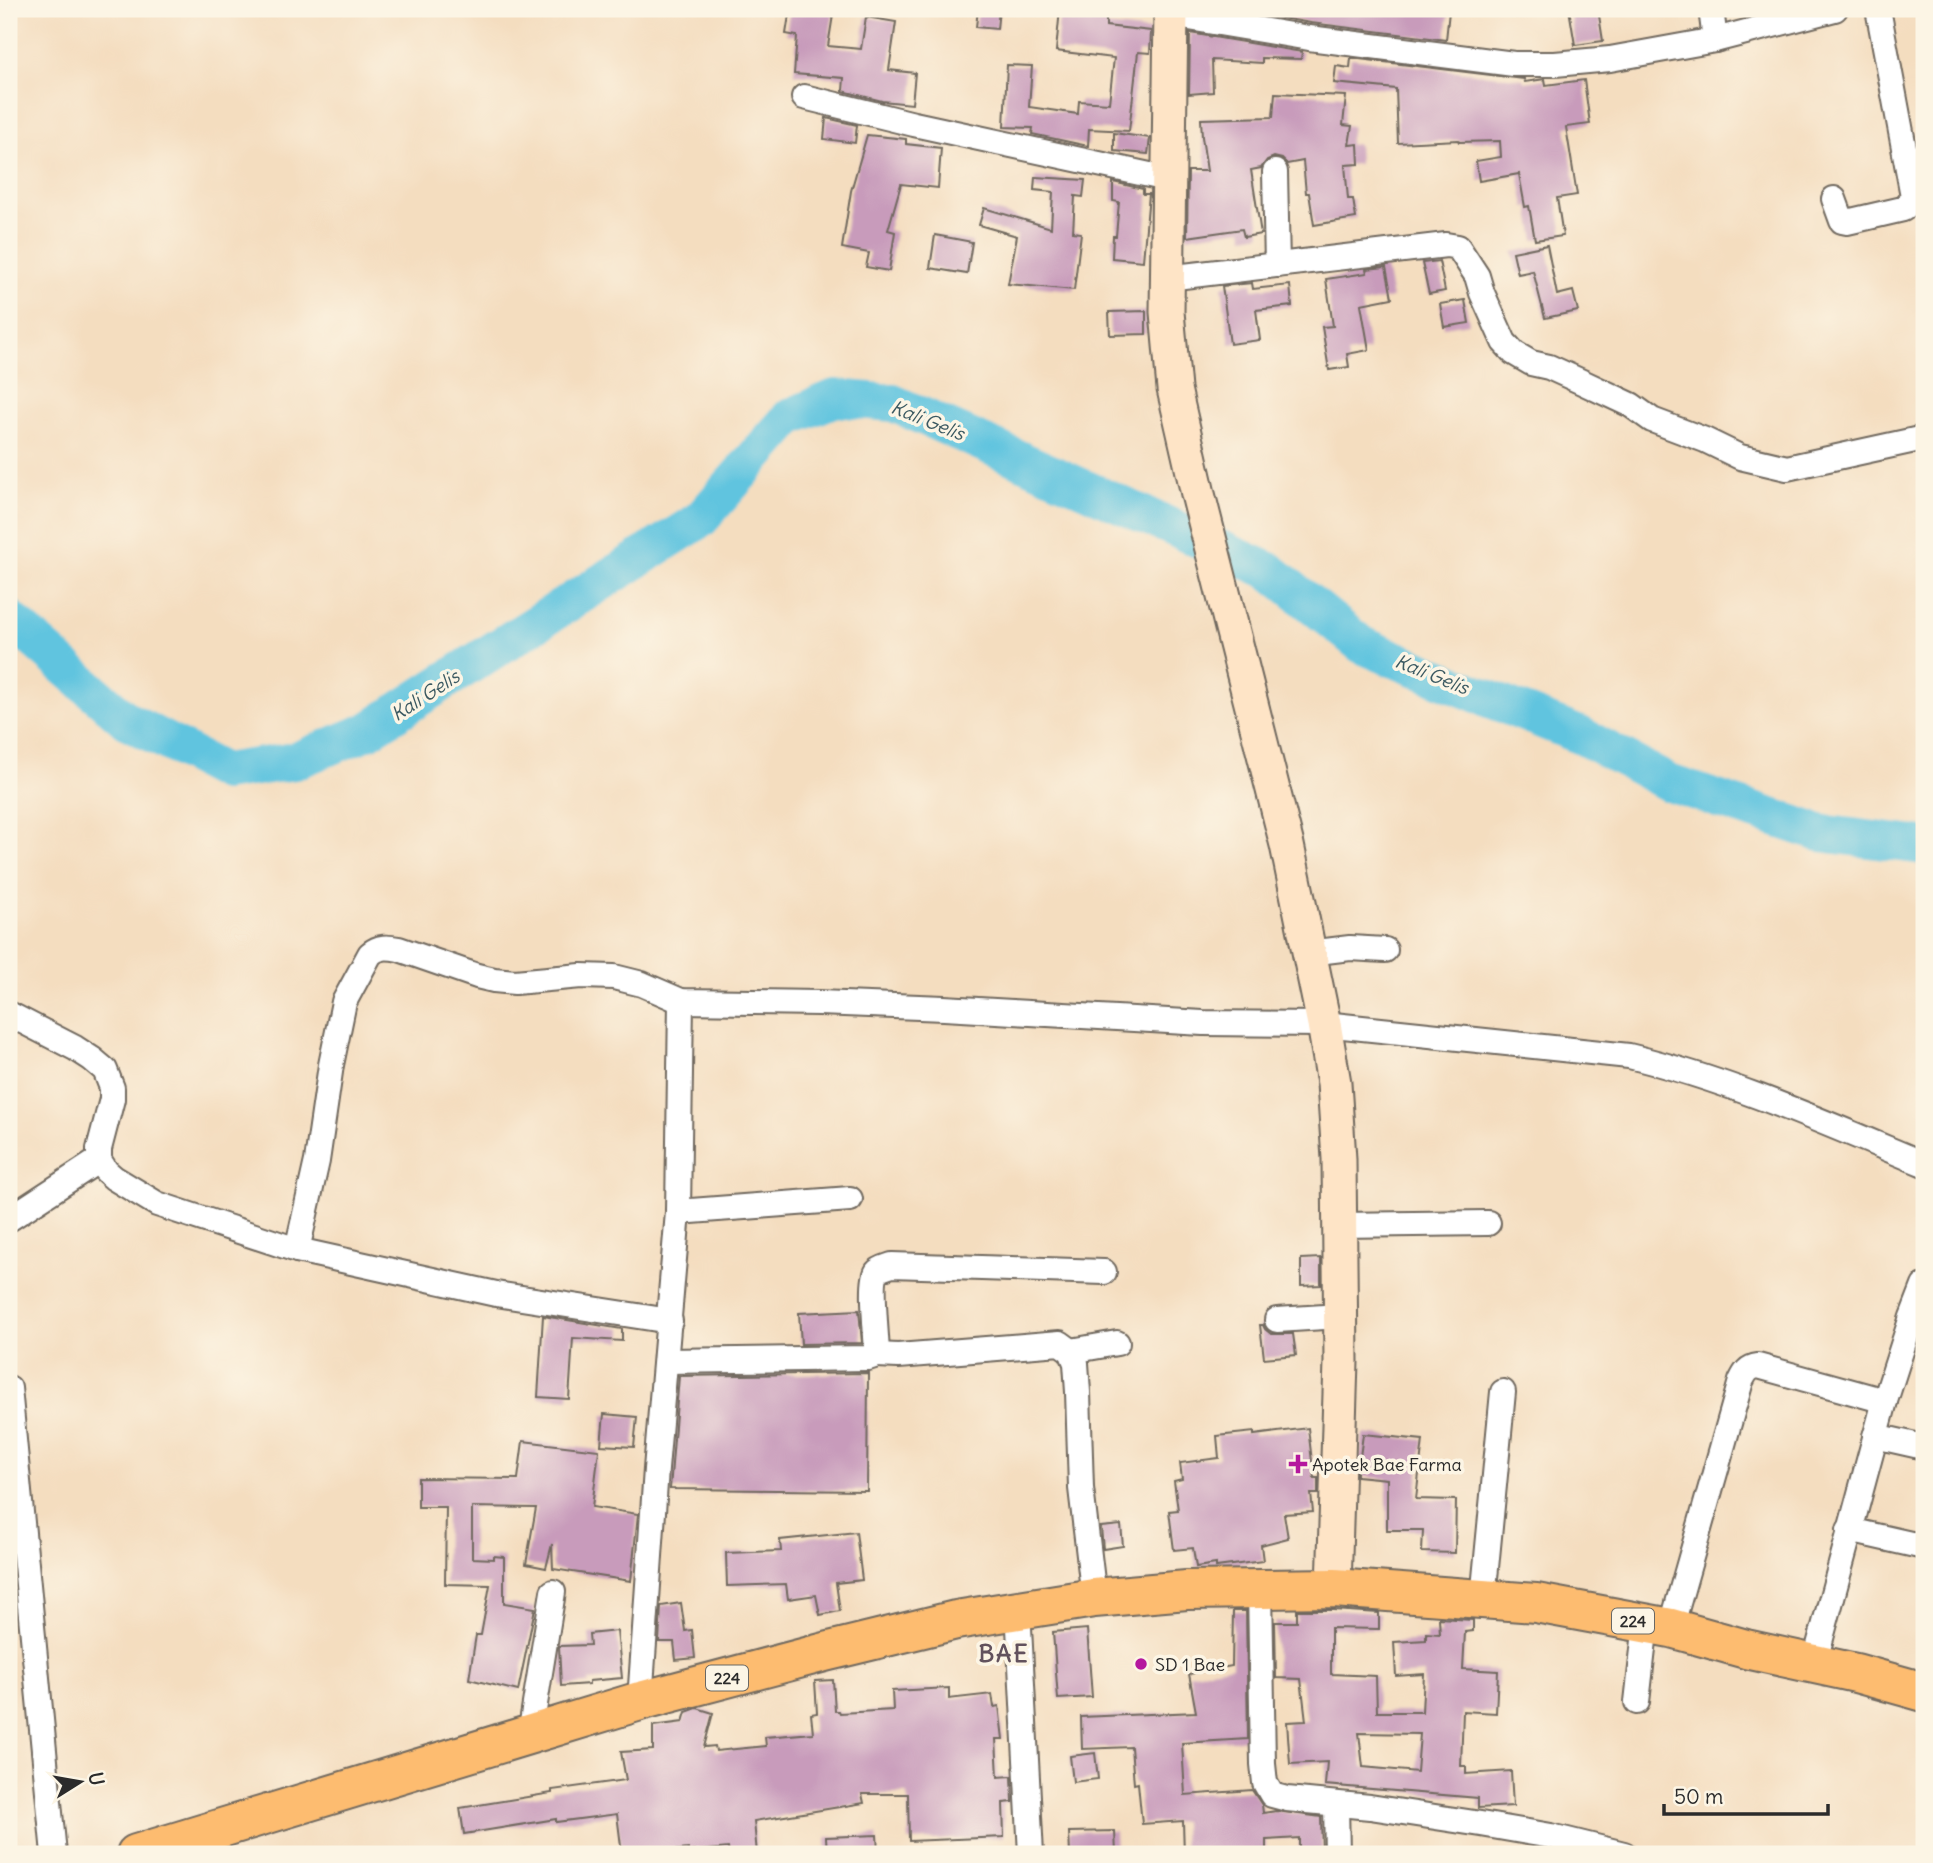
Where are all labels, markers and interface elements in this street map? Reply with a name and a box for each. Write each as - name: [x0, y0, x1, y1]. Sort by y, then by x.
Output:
- water label: Kali Gelis: [888, 395, 969, 446]
- water label: Kali Gelis: [1392, 649, 1473, 700]
- water label: Kali Gelis: [386, 663, 465, 726]
- place label: Apotek Bae Farma: [1312, 1453, 1462, 1476]
- marker: Apotek Bae Farma: [1290, 1456, 1306, 1472]
- road number: 224: [1612, 1609, 1654, 1634]
- district label: BAE: [978, 1638, 1030, 1668]
- place label: SD 1 Bae: [1155, 1653, 1225, 1676]
- marker: SD 1 Bae: [1133, 1656, 1149, 1672]
- road number: 224: [706, 1666, 748, 1690]
- north arrow: [46, 1748, 116, 1818]
- text: U: [84, 1770, 110, 1787]
- scale bar: [1664, 1772, 1828, 1816]
- text: 50 m: [1674, 1783, 1723, 1810]

